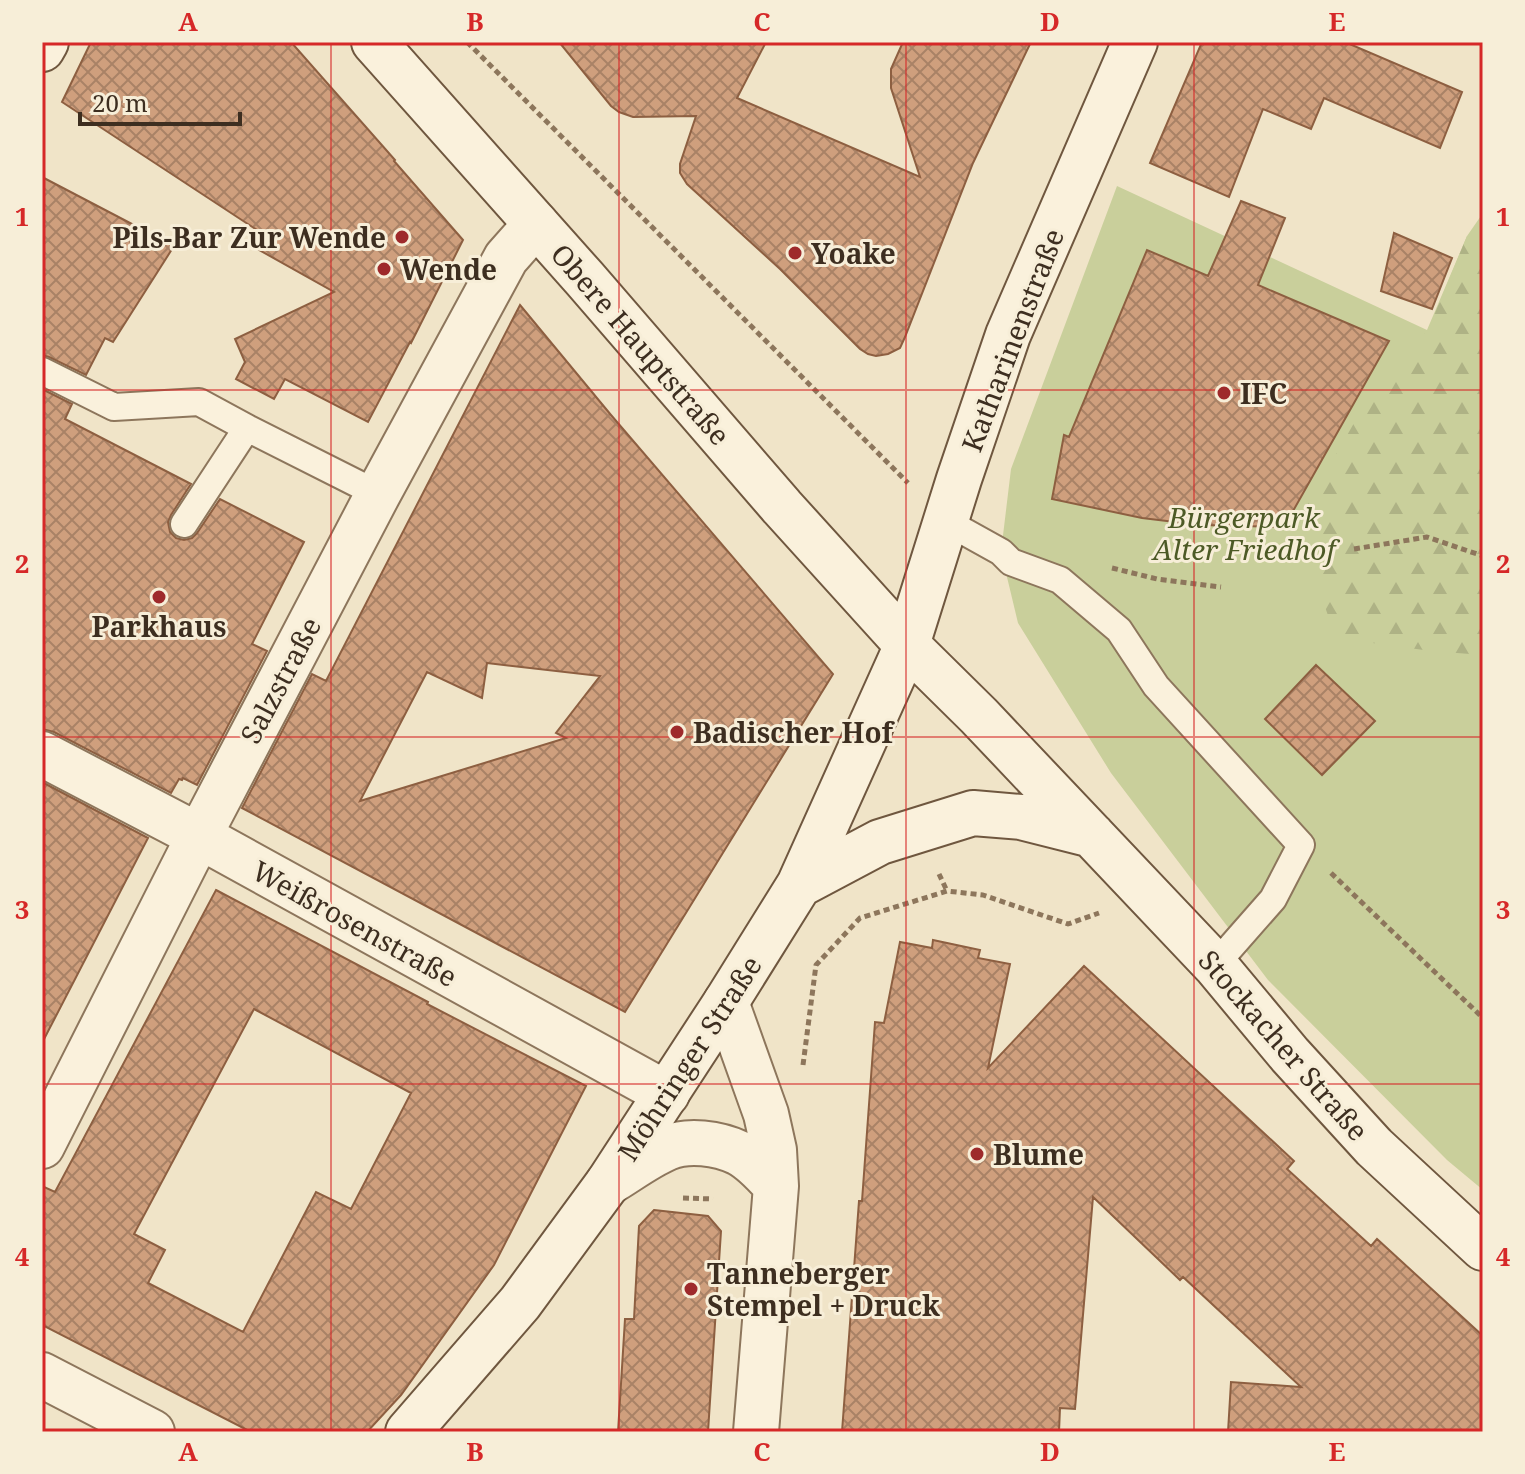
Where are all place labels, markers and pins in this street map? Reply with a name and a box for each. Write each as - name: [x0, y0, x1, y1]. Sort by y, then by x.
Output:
- place label: Pils-Bar Zur Wende: [112, 218, 386, 256]
- marker: Pils-Bar Zur Wende: [393, 228, 411, 246]
- place label: Yoake: [811, 234, 896, 272]
- marker: Yoake: [786, 244, 804, 262]
- place label: Wende: [400, 250, 497, 288]
- marker: Wende: [375, 260, 393, 278]
- place label: IFC: [1240, 374, 1287, 412]
- marker: IFC: [1215, 384, 1233, 402]
- marker: Parkhaus: [150, 588, 168, 606]
- place label: Parkhaus: [92, 607, 226, 645]
- place label: Badischer Hof: [693, 713, 896, 751]
- marker: Badischer Hof: [668, 723, 686, 741]
- place label: Blume: [993, 1135, 1084, 1173]
- marker: Blume: [968, 1145, 986, 1163]
- place label: Tanneberger Stempel + Druck: [707, 1254, 940, 1324]
- marker: Tanneberger Stempel + Druck: [682, 1280, 700, 1298]

